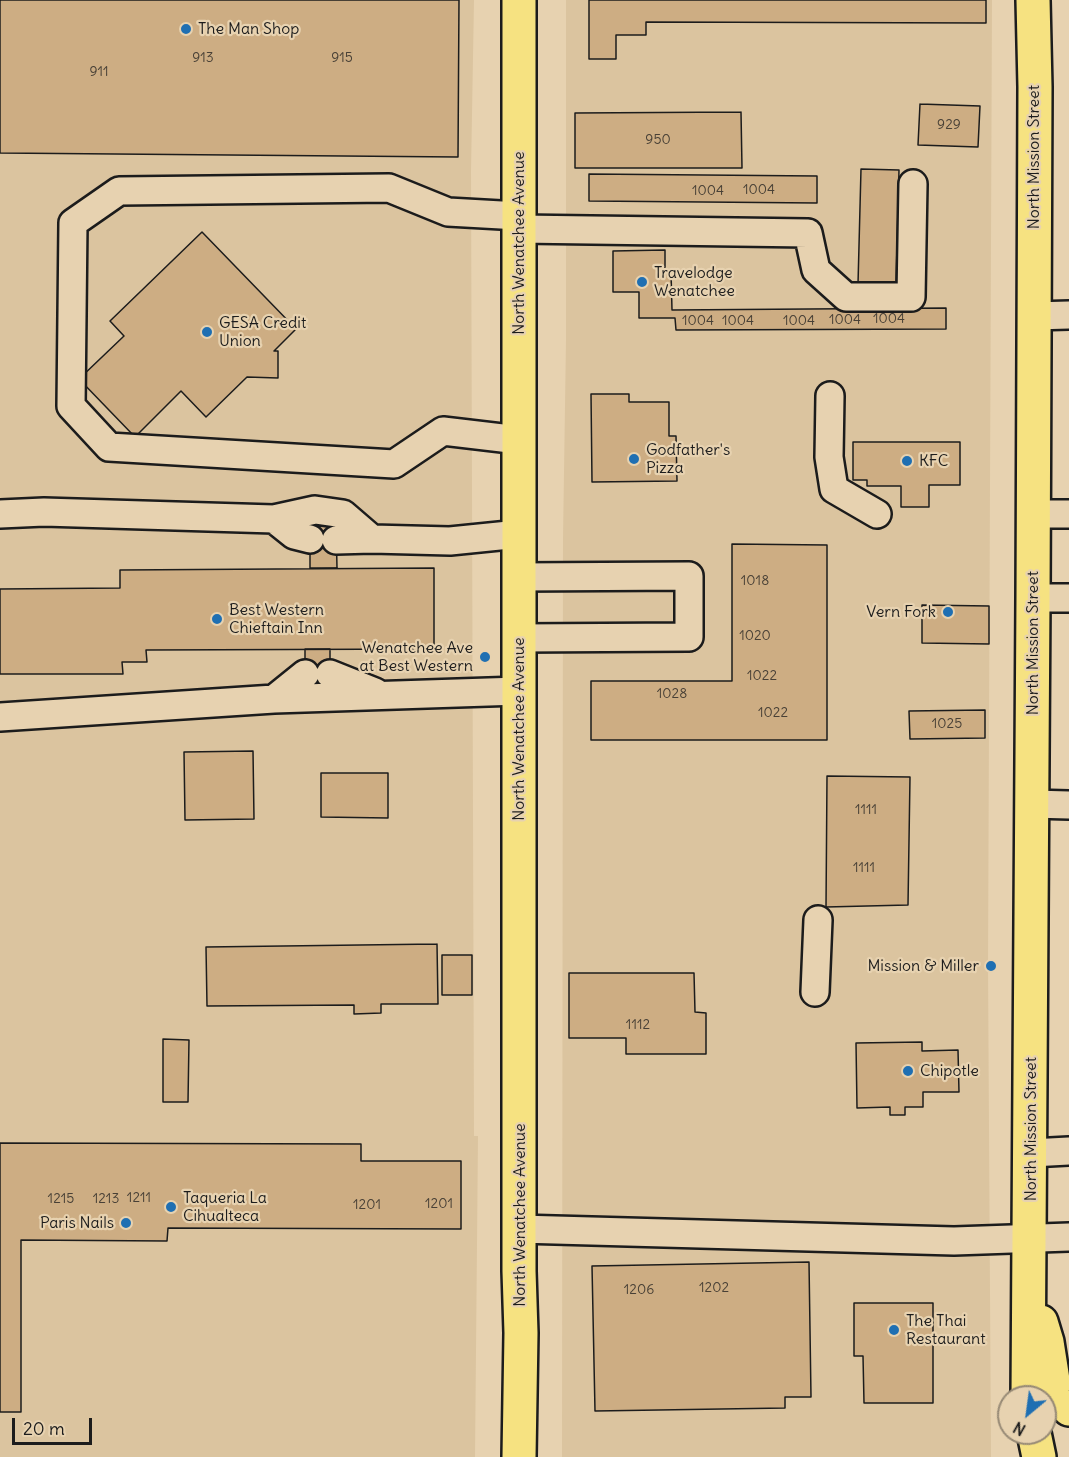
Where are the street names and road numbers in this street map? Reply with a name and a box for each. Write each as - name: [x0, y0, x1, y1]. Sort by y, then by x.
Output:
- street label: North Mission Street: [1024, 85, 1044, 229]
- street label: North Wenatchee Avenue: [509, 151, 529, 335]
- street label: North Mission Street: [1023, 571, 1043, 715]
- street label: North Wenatchee Avenue: [509, 637, 529, 821]
- street label: North Mission Street: [1021, 1057, 1041, 1201]
- street label: North Wenatchee Avenue: [510, 1123, 530, 1307]

